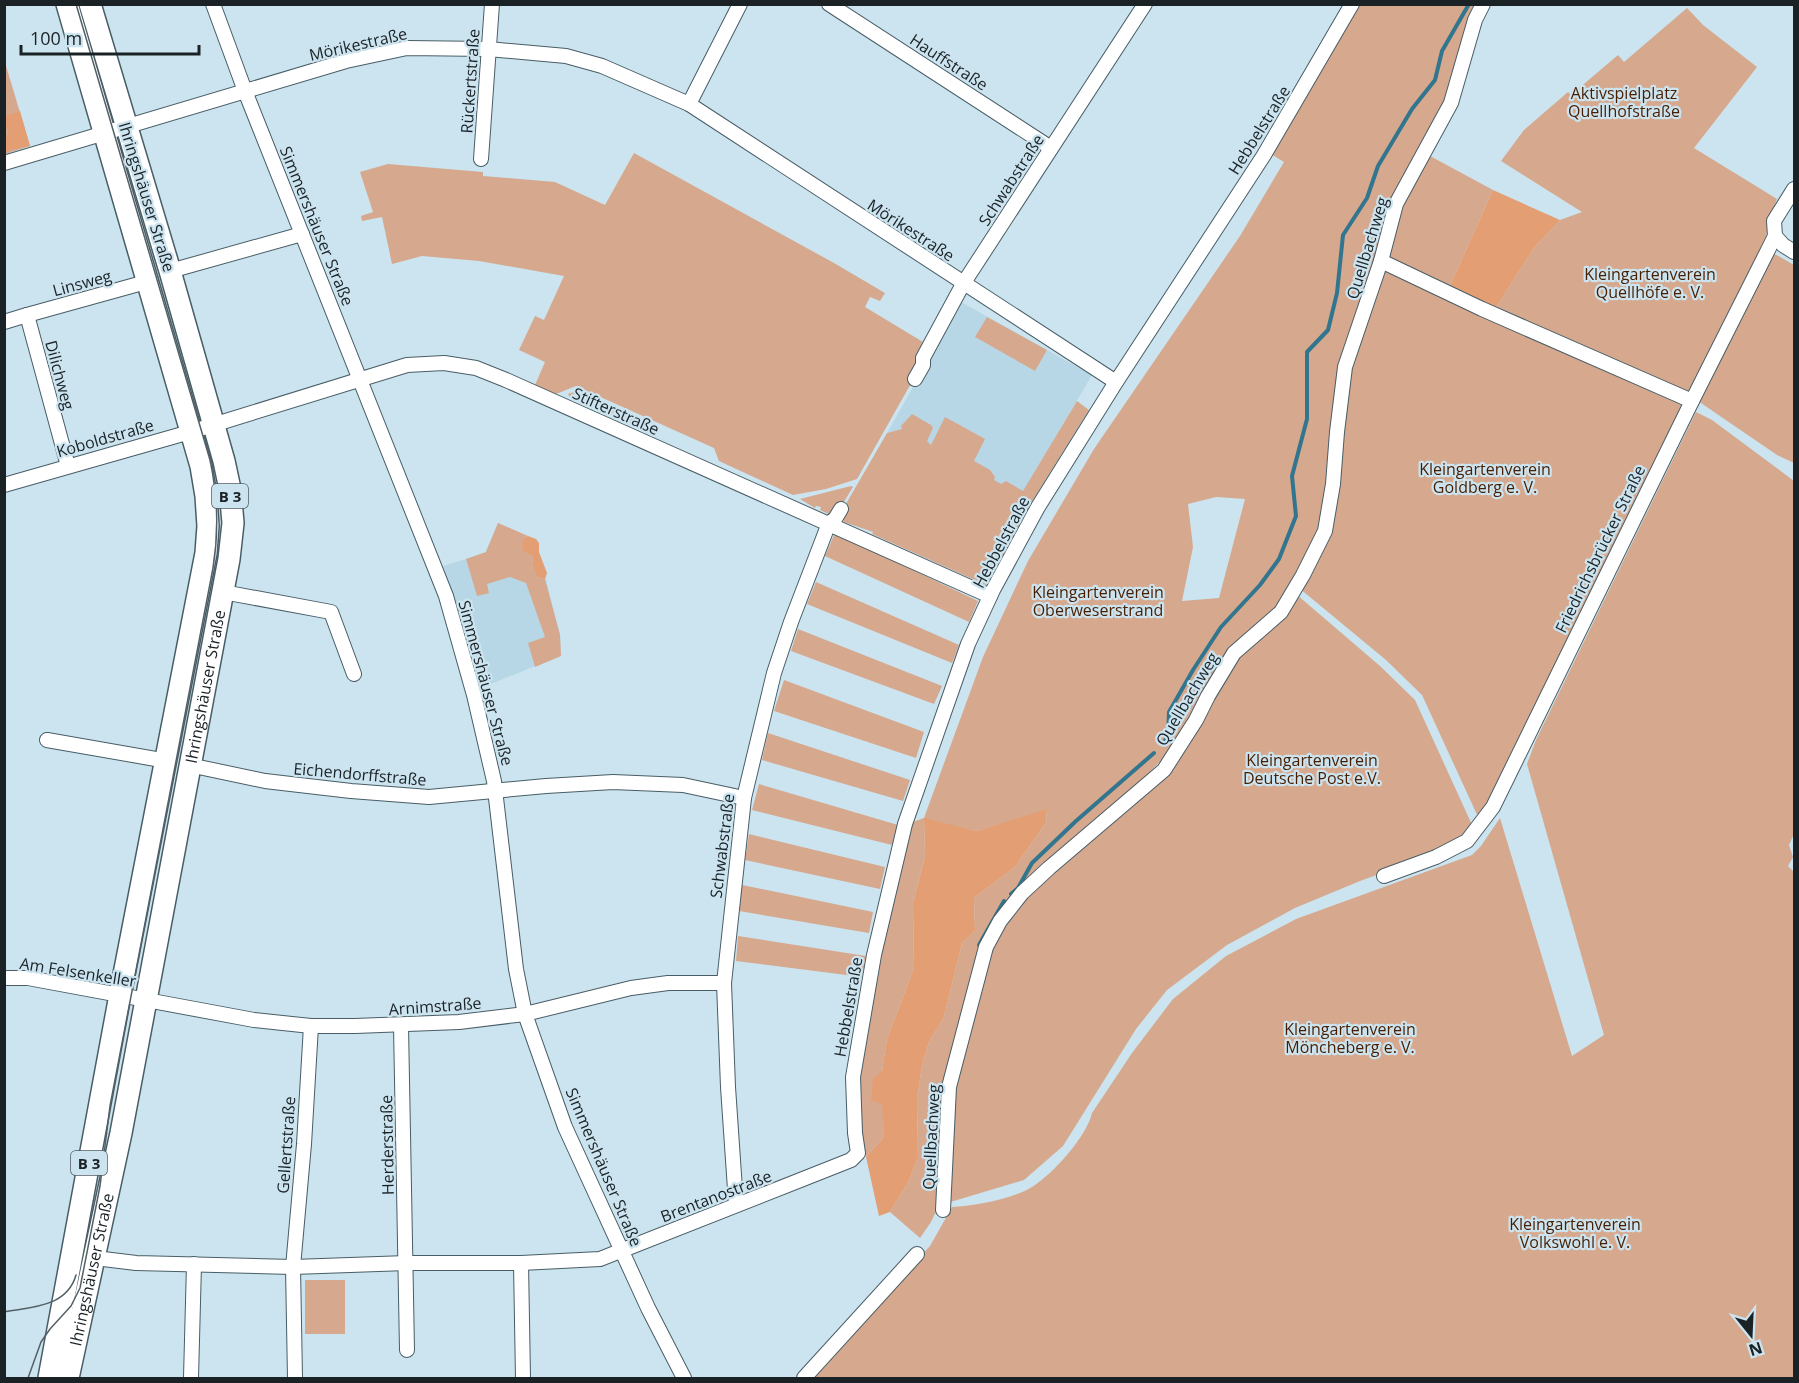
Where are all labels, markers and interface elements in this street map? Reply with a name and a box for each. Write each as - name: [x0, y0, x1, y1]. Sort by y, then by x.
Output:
- scale bar: [21, 18, 200, 56]
- street label: Mörikestraße: [307, 22, 409, 66]
- text: 100 m: [30, 26, 82, 50]
- street label: Rückertstraße: [455, 28, 485, 134]
- street label: Hauffstraße: [906, 29, 992, 95]
- street label: Hebbelstraße: [1223, 81, 1295, 179]
- park label: Aktivspielplatz Quellhofstraße: [1568, 82, 1680, 122]
- street label: Ihringshäuser Straße: [114, 119, 180, 275]
- street label: Schwabstraße: [973, 130, 1049, 230]
- street label: Simmershäuser Straße: [275, 143, 359, 309]
- street label: Mörikestraße: [863, 194, 959, 266]
- street label: Quellbachweg: [1341, 194, 1393, 302]
- park label: Kleingartenverein Quellhöfe e. V.: [1584, 263, 1716, 303]
- street label: Linsweg: [50, 265, 114, 301]
- street label: Dilichweg: [40, 338, 80, 413]
- street label: Stifterstraße: [569, 382, 663, 440]
- street label: Koboldstraße: [54, 414, 156, 462]
- park label: Kleingartenverein Goldberg e. V.: [1419, 458, 1551, 498]
- street label: Friedrichsbrücker Straße: [1550, 461, 1650, 637]
- road number: B 3: [212, 484, 248, 508]
- street label: Hebbelstraße: [968, 492, 1034, 592]
- park label: Kleingartenverein Oberweserstrand: [1032, 581, 1164, 621]
- street label: Simmershäuser Straße: [453, 598, 519, 768]
- street label: Ihringshäuser Straße: [180, 608, 230, 765]
- street label: Quellbachweg: [1150, 648, 1224, 750]
- park label: Kleingartenverein Deutsche Post e.V.: [1243, 749, 1381, 789]
- street label: Eichendorffstraße: [292, 757, 428, 791]
- street label: Schwabstraße: [705, 793, 739, 899]
- street label: Am Felsenkeller: [18, 952, 138, 992]
- street label: Hebbelstraße: [828, 955, 868, 1059]
- street label: Arnimstraße: [388, 992, 482, 1020]
- park label: Kleingartenverein Möncheberg e. V.: [1284, 1018, 1416, 1058]
- street label: Quellbachweg: [917, 1083, 945, 1190]
- street label: Simmershäuser Straße: [561, 1084, 647, 1250]
- street label: Herderstraße: [375, 1095, 399, 1195]
- street label: Gellertstraße: [272, 1096, 300, 1194]
- road number: B 3: [71, 1151, 107, 1175]
- street label: Brentanostraße: [657, 1165, 775, 1227]
- street label: Ihringshäuser Straße: [64, 1191, 119, 1348]
- park label: Kleingartenverein Volkswohl e. V.: [1509, 1213, 1641, 1253]
- north arrow: [1721, 1305, 1781, 1365]
- text: N: [1746, 1337, 1765, 1362]

